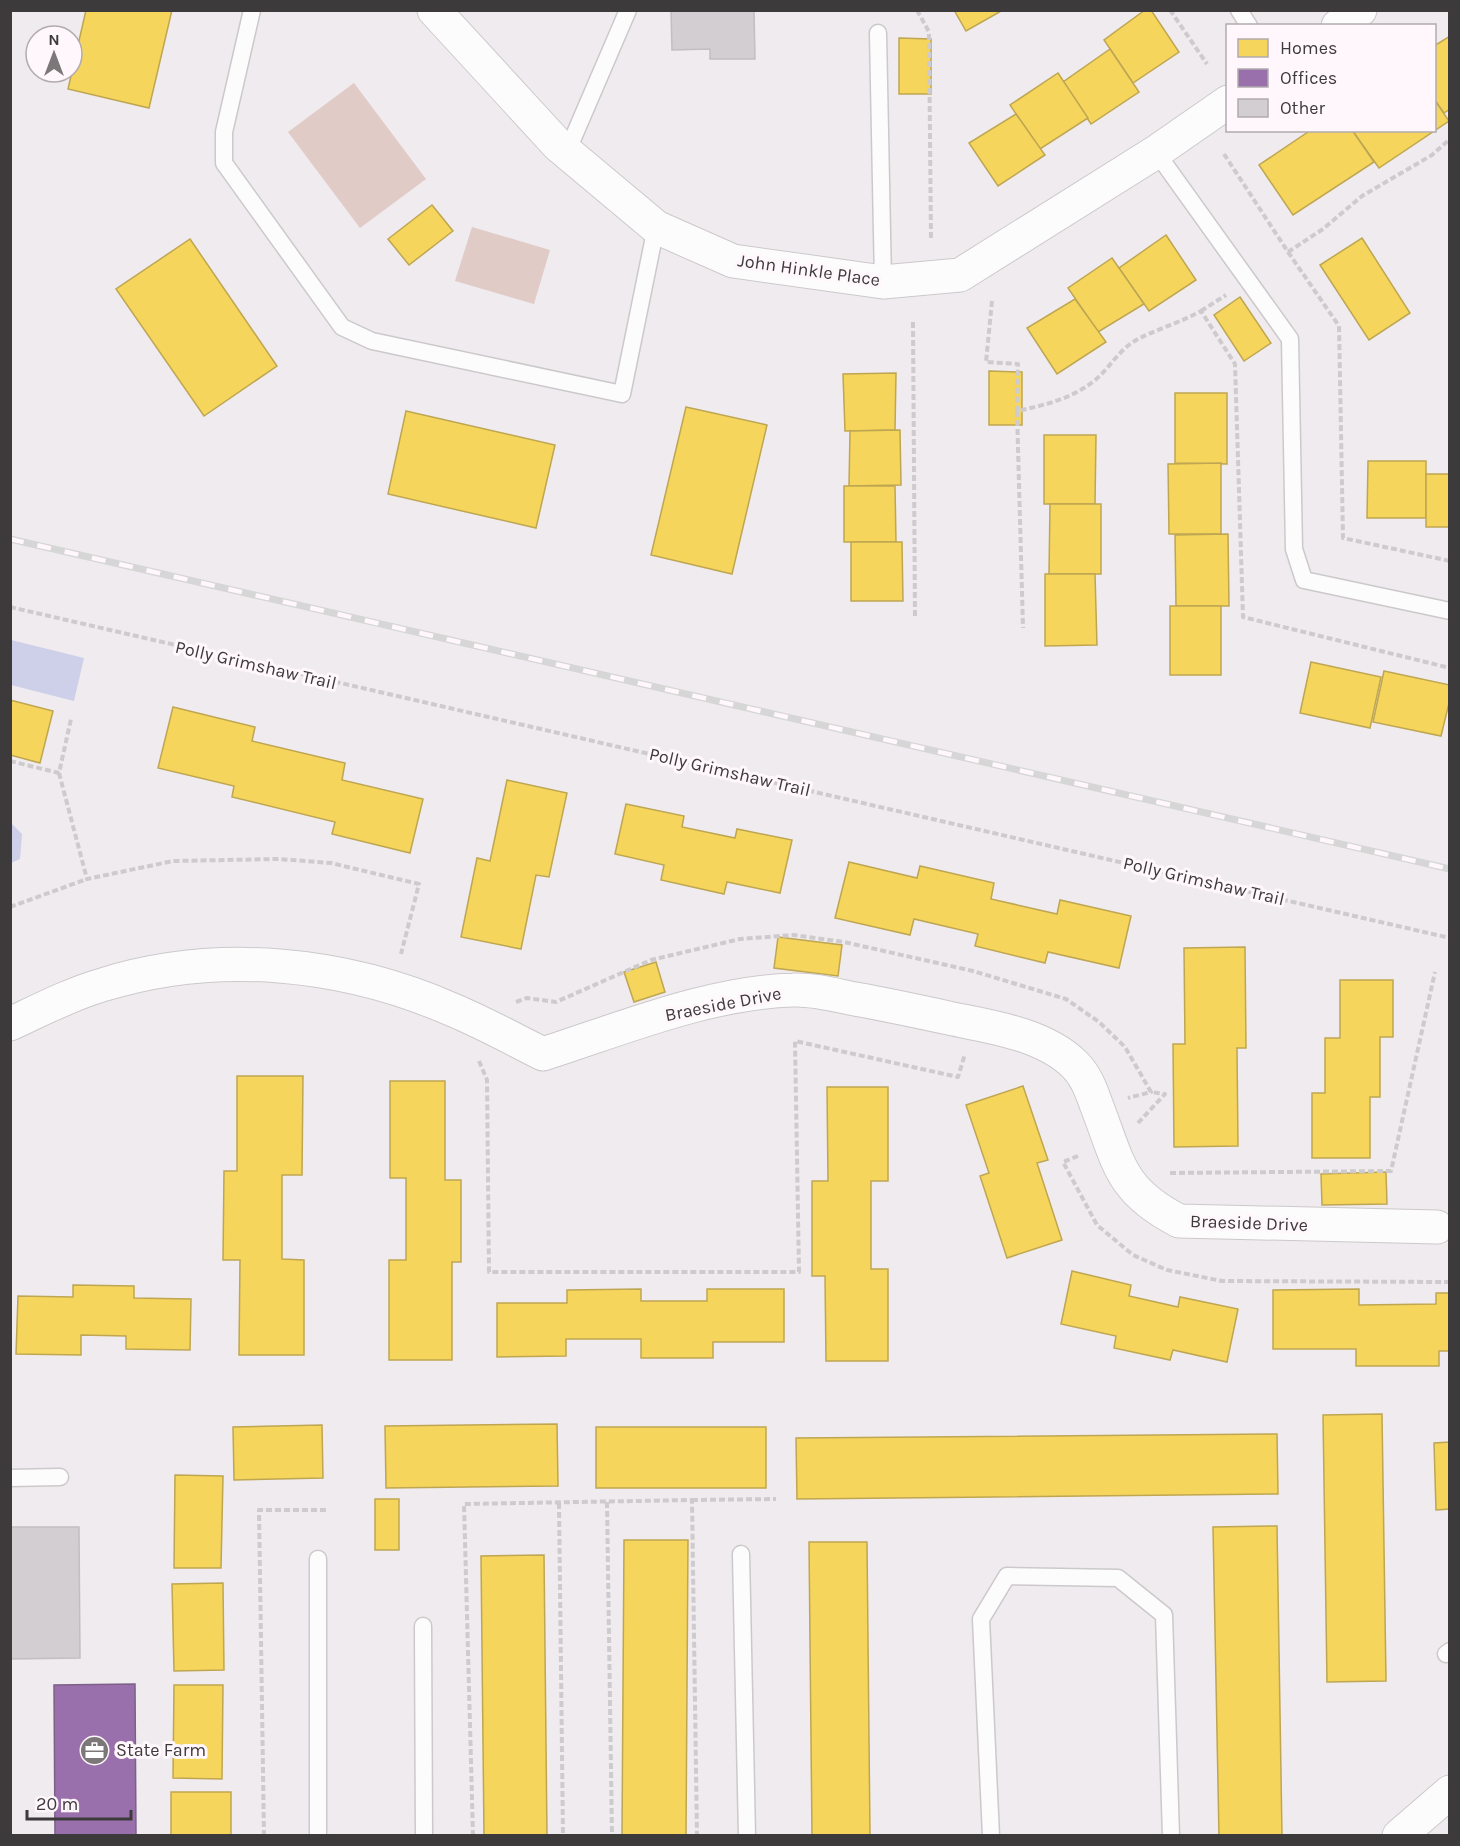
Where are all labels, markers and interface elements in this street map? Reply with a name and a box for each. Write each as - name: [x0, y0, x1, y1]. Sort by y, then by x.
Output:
- north arrow: [24, 24, 84, 84]
- legend: [1226, 24, 1436, 132]
- text: N: [48, 30, 60, 49]
- text: Homes: [1280, 37, 1337, 59]
- text: Offices: [1280, 67, 1337, 89]
- text: Other: [1280, 97, 1325, 119]
- street label: John Hinkle Place: [736, 249, 882, 291]
- street label: Polly Grimshaw Trail: [173, 636, 339, 694]
- street label: Polly Grimshaw Trail: [647, 743, 813, 801]
- street label: Polly Grimshaw Trail: [1121, 852, 1287, 910]
- street label: Braeside Drive: [663, 982, 783, 1026]
- street label: Braeside Drive: [1190, 1210, 1308, 1236]
- office icon: State Farm: [79, 1734, 111, 1766]
- place label: State Farm: [116, 1739, 206, 1761]
- scale bar: [27, 1783, 130, 1821]
- text: 20 m: [36, 1793, 78, 1815]

